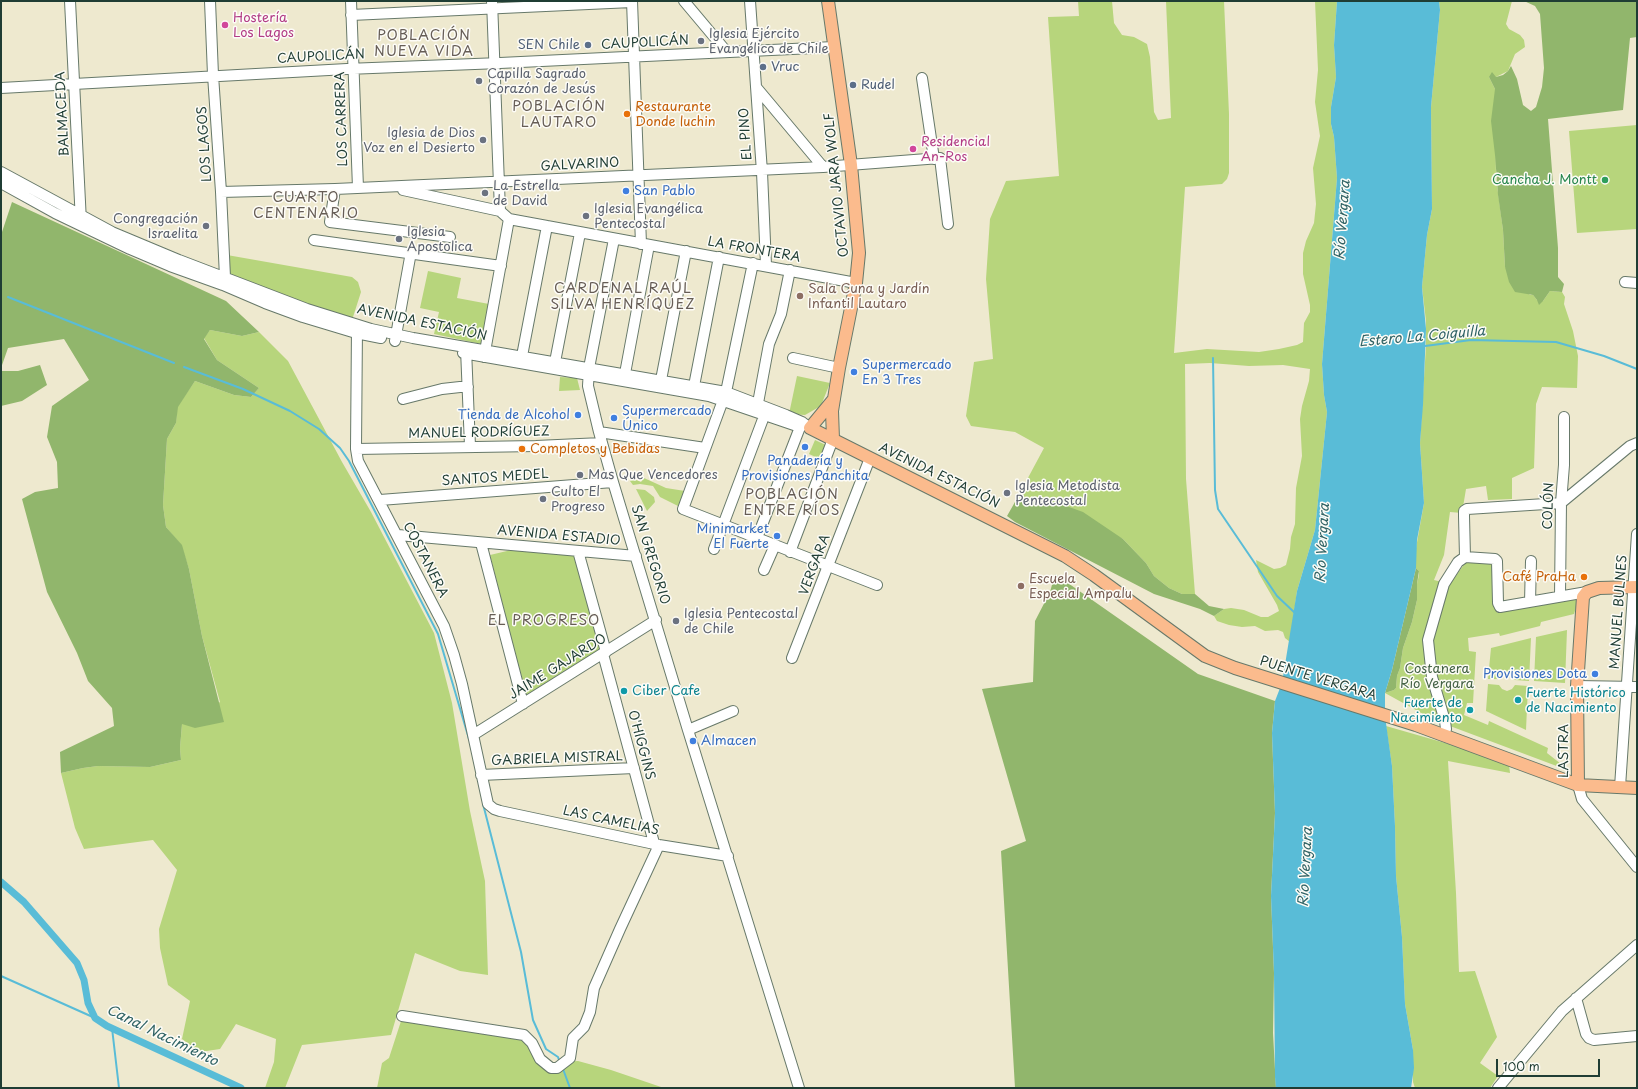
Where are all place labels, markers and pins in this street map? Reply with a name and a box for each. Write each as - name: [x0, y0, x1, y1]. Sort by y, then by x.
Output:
- place label: Hostería Los Lagos: [233, 10, 294, 41]
- marker: Hostería Los Lagos: [220, 20, 230, 30]
- place label: Iglesia Ejército Evangélico de Chile: [709, 26, 829, 57]
- marker: Iglesia Ejército Evangélico de Chile: [696, 36, 706, 46]
- place label: SEN Chile: [518, 37, 580, 53]
- marker: SEN Chile: [583, 40, 593, 50]
- place label: Vruc: [771, 59, 799, 75]
- marker: Vruc: [758, 62, 768, 72]
- place label: Capilla Sagrado Corazón de Jesús: [487, 66, 596, 97]
- marker: Capilla Sagrado Corazón de Jesús: [474, 76, 484, 86]
- place label: Rudel: [861, 77, 895, 93]
- marker: Rudel: [848, 80, 858, 90]
- place label: Restaurante Donde luchin: [635, 99, 716, 130]
- marker: Restaurante Donde luchin: [622, 109, 632, 119]
- place label: Iglesia de Dios Voz en el Desierto: [363, 125, 475, 156]
- place label: Residencial An-Ros: [921, 134, 990, 165]
- marker: Iglesia de Dios Voz en el Desierto: [478, 135, 488, 145]
- marker: Residencial An-Ros: [908, 144, 918, 154]
- place label: Cancha J. Montt: [1492, 172, 1597, 188]
- marker: Cancha J. Montt: [1600, 175, 1610, 185]
- place label: La Estrella de David: [493, 178, 560, 209]
- place label: San Pablo: [634, 183, 695, 199]
- marker: San Pablo: [621, 186, 631, 196]
- marker: La Estrella de David: [480, 188, 490, 198]
- place label: Iglesia Evangélica Pentecostal: [594, 201, 703, 232]
- place label: Congregación Israelita: [113, 211, 198, 242]
- marker: Iglesia Evangélica Pentecostal: [581, 211, 591, 221]
- marker: Congregación Israelita: [201, 221, 211, 231]
- place label: Iglesia Apostolica: [407, 224, 473, 255]
- marker: Iglesia Apostolica: [394, 234, 404, 244]
- place label: Sala Cuna y Jardín Infantil Lautaro: [808, 281, 929, 312]
- marker: Sala Cuna y Jardín Infantil Lautaro: [795, 291, 805, 301]
- place label: Supermercado En 3 Tres: [862, 357, 952, 388]
- marker: Supermercado En 3 Tres: [849, 367, 859, 377]
- place label: Supermercado Único: [622, 403, 712, 434]
- place label: Tienda de Alcohol: [458, 407, 570, 423]
- marker: Tienda de Alcohol: [573, 410, 583, 420]
- marker: Supermercado Único: [609, 413, 619, 423]
- place label: Completos y Bebidas: [530, 441, 660, 457]
- marker: Panadería y Provisiones Panchita: [800, 442, 810, 452]
- marker: Completos y Bebidas: [517, 444, 527, 454]
- place label: Panadería y Provisiones Panchita: [741, 453, 869, 484]
- place label: Mas Que Vencedores: [588, 467, 718, 483]
- marker: Mas Que Vencedores: [575, 470, 585, 480]
- place label: Iglesia Metodista Pentecostal: [1015, 478, 1120, 509]
- place label: Culto El Progreso: [551, 484, 605, 515]
- marker: Iglesia Metodista Pentecostal: [1002, 488, 1012, 498]
- marker: Culto El Progreso: [538, 494, 548, 504]
- place label: Minimarket El Fuerte: [697, 521, 769, 552]
- marker: Minimarket El Fuerte: [772, 531, 782, 541]
- place label: Café PraHa: [1502, 569, 1576, 585]
- place label: Escuela Especial Ampalu: [1029, 571, 1132, 602]
- marker: Café PraHa: [1579, 572, 1589, 582]
- marker: Escuela Especial Ampalu: [1016, 581, 1026, 591]
- place label: Iglesia Pentecostal de Chile: [684, 606, 798, 637]
- marker: Iglesia Pentecostal de Chile: [671, 616, 681, 626]
- place label: Provisiones Dota: [1483, 666, 1587, 682]
- marker: Provisiones Dota: [1590, 669, 1600, 679]
- place label: Ciber Cafe: [632, 683, 700, 699]
- place label: Fuerte Histórico de Nacimiento: [1526, 685, 1626, 716]
- marker: Ciber Cafe: [619, 686, 629, 696]
- place label: Fuerte de Nacimiento: [1390, 695, 1462, 726]
- marker: Fuerte Histórico de Nacimiento: [1513, 695, 1523, 705]
- marker: Fuerte de Nacimiento: [1465, 705, 1475, 715]
- place label: Almacen: [701, 733, 757, 749]
- marker: Almacen: [688, 736, 698, 746]

